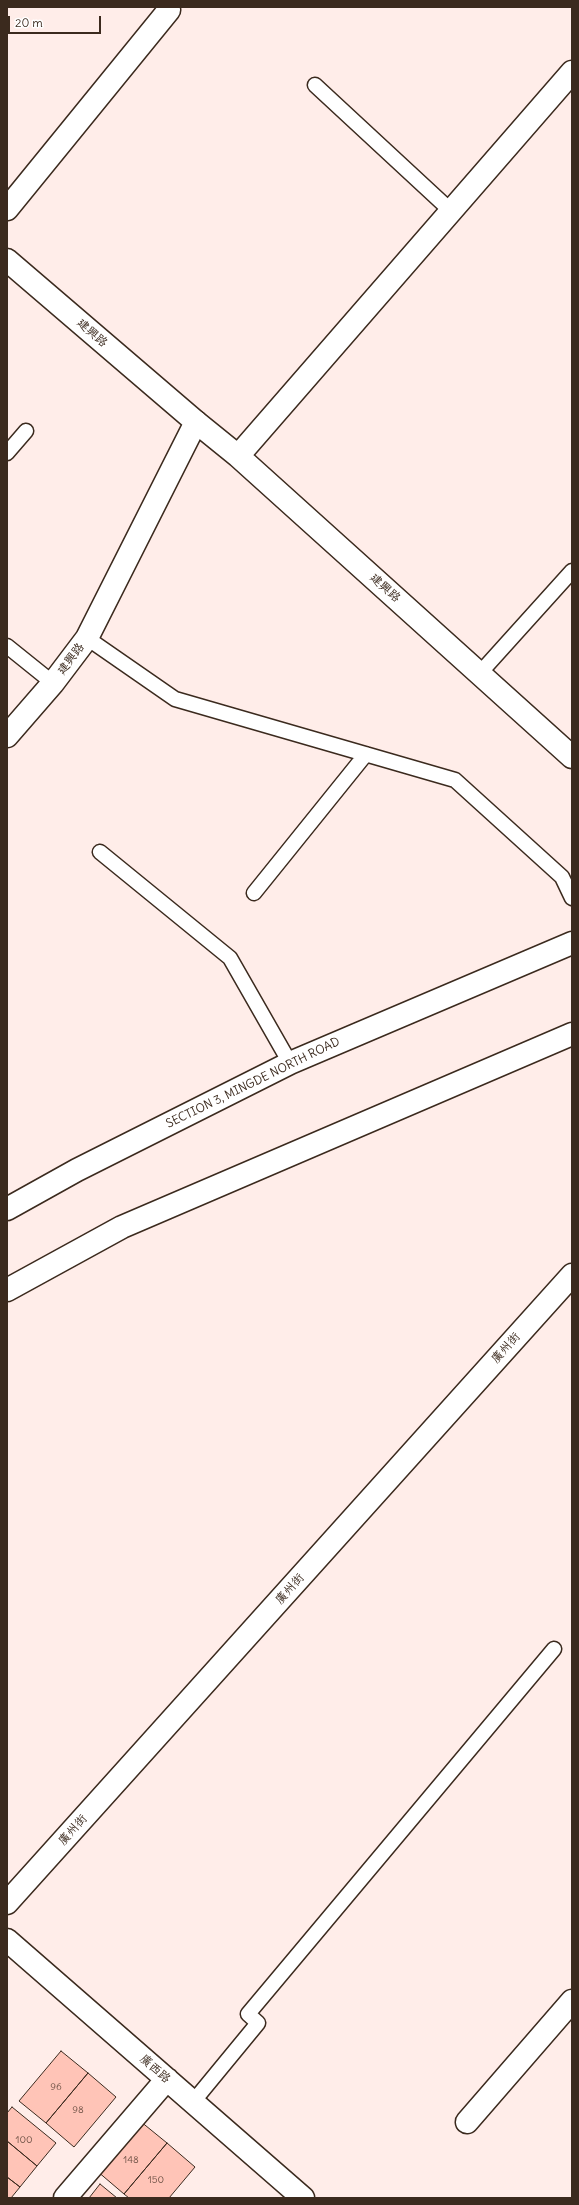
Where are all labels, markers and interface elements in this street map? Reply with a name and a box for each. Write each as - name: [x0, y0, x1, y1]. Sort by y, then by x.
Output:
- scale bar: [10, 8, 103, 34]
- text: 20 m: [15, 15, 43, 30]
- street label: 建興路: [74, 316, 110, 350]
- street label: 建興路: [367, 571, 403, 605]
- street label: 建興路: [54, 640, 88, 678]
- street label: SECTION 3, MINGDE NORTH ROAD: [164, 1035, 342, 1131]
- street label: 廣州街: [489, 1330, 523, 1366]
- street label: 廣州街: [273, 1571, 307, 1607]
- street label: 廣州街: [56, 1812, 90, 1848]
- street label: 廣西路: [137, 2052, 173, 2086]
- house number: 96: [50, 2081, 62, 2093]
- house number: 98: [72, 2104, 84, 2116]
- house number: 100: [15, 2134, 33, 2146]
- house number: 148: [123, 2154, 139, 2166]
- house number: 150: [148, 2174, 164, 2186]

